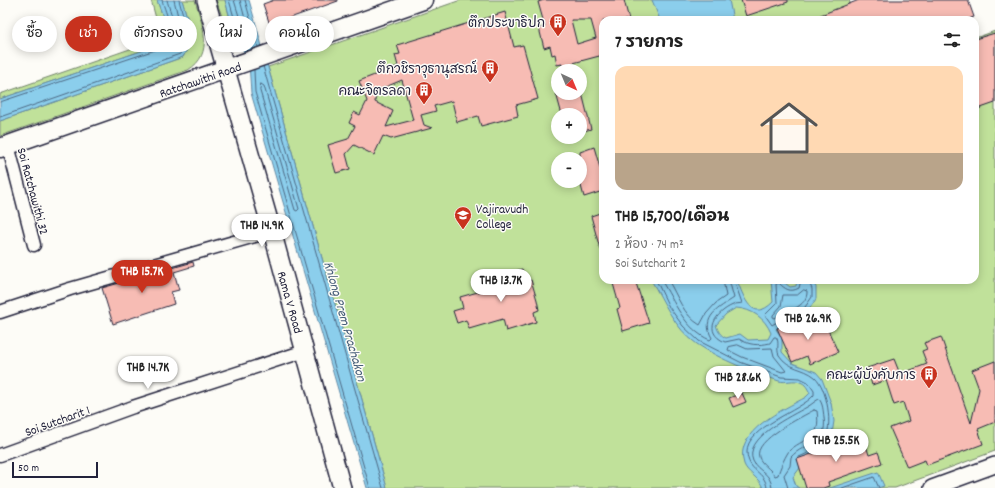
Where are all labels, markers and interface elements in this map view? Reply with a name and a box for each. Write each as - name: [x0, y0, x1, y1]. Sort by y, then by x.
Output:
- building icon: ตึกประขาธิปก: [548, 12, 568, 37]
- place label: ตึกประขาธิปก: [468, 15, 545, 34]
- chip: ซื้อ: [12, 16, 57, 52]
- chip: เช่า: [65, 16, 112, 52]
- chip: ตัวกรอง: [120, 16, 197, 52]
- chip: ใหม่: [205, 16, 257, 52]
- chip: คอนโด: [265, 16, 334, 52]
- icon: filters: [941, 29, 963, 51]
- text: 7 รายการ: [615, 32, 683, 56]
- street label: Ratchawithi Road: [157, 58, 244, 104]
- building icon: ตึกวชิราวุธานุสรณ์: [480, 58, 500, 83]
- place label: ตึกวชิราวุธานุสรณ์: [377, 59, 478, 80]
- north arrow: [551, 64, 587, 100]
- map controls: [551, 64, 587, 188]
- building icon: คณะจิตรลดา: [414, 80, 434, 105]
- place label: คณะจิตรลดา: [339, 83, 411, 102]
- icon: home: [753, 92, 825, 164]
- button: +: [551, 108, 587, 144]
- street label: Soi Ratchawithi 32: [11, 146, 52, 237]
- button: −: [551, 152, 587, 188]
- place label: Vajiravudh College: [476, 201, 528, 235]
- school or university icon: Vajiravudh College: [453, 205, 473, 230]
- text: THB 15,700/เดือน: [615, 206, 729, 230]
- pin: THB 14.9K: [216, 214, 308, 248]
- text: THB 14.9K: [240, 217, 284, 236]
- text: 2 ห้อง · 74 m²: [615, 236, 684, 255]
- text: Soi Sutcharit 2: [615, 255, 686, 274]
- water label: Khlong Prem Prachakon: [317, 259, 371, 384]
- pin: THB 15.7K: [96, 260, 188, 294]
- text: THB 15.7K: [120, 263, 164, 282]
- street label: Rama V Road: [271, 269, 307, 336]
- pin: THB 13.7K: [455, 269, 547, 303]
- text: THB 13.7K: [480, 272, 522, 291]
- pin: THB 26.9K: [762, 307, 854, 341]
- text: THB 26.9K: [784, 310, 832, 329]
- pin: THB 14.7K: [102, 356, 194, 390]
- text: THB 14.7K: [127, 359, 169, 378]
- building icon: คณะผู้บังคับการ: [919, 364, 939, 389]
- pin: THB 28.6K: [692, 366, 784, 400]
- place label: คณะผู้บังคับการ: [826, 366, 916, 386]
- text: THB 28.6K: [715, 369, 761, 388]
- street label: Soi Sutcharit 1: [23, 402, 93, 443]
- pin: THB 25.5K: [790, 429, 882, 463]
- text: THB 25.5K: [813, 432, 859, 451]
- scale bar: [12, 460, 98, 479]
- text: 50 m: [18, 461, 39, 477]

